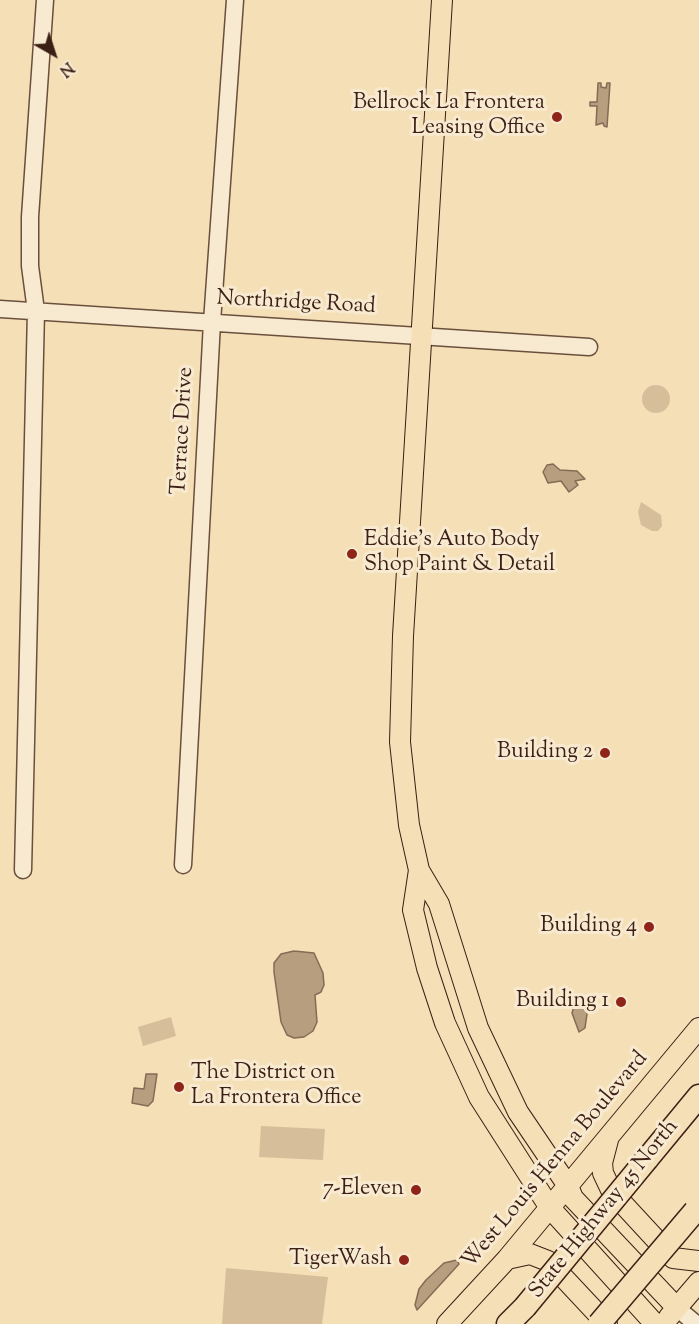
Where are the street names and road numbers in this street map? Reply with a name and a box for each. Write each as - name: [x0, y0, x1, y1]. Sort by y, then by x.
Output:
- street label: Northridge Road: [216, 287, 376, 321]
- street label: Terrace Drive: [167, 366, 201, 496]
- street label: West Louis Henna Boulevard: [457, 1047, 655, 1275]
- street label: State Highway 45 North: [525, 1115, 685, 1305]

